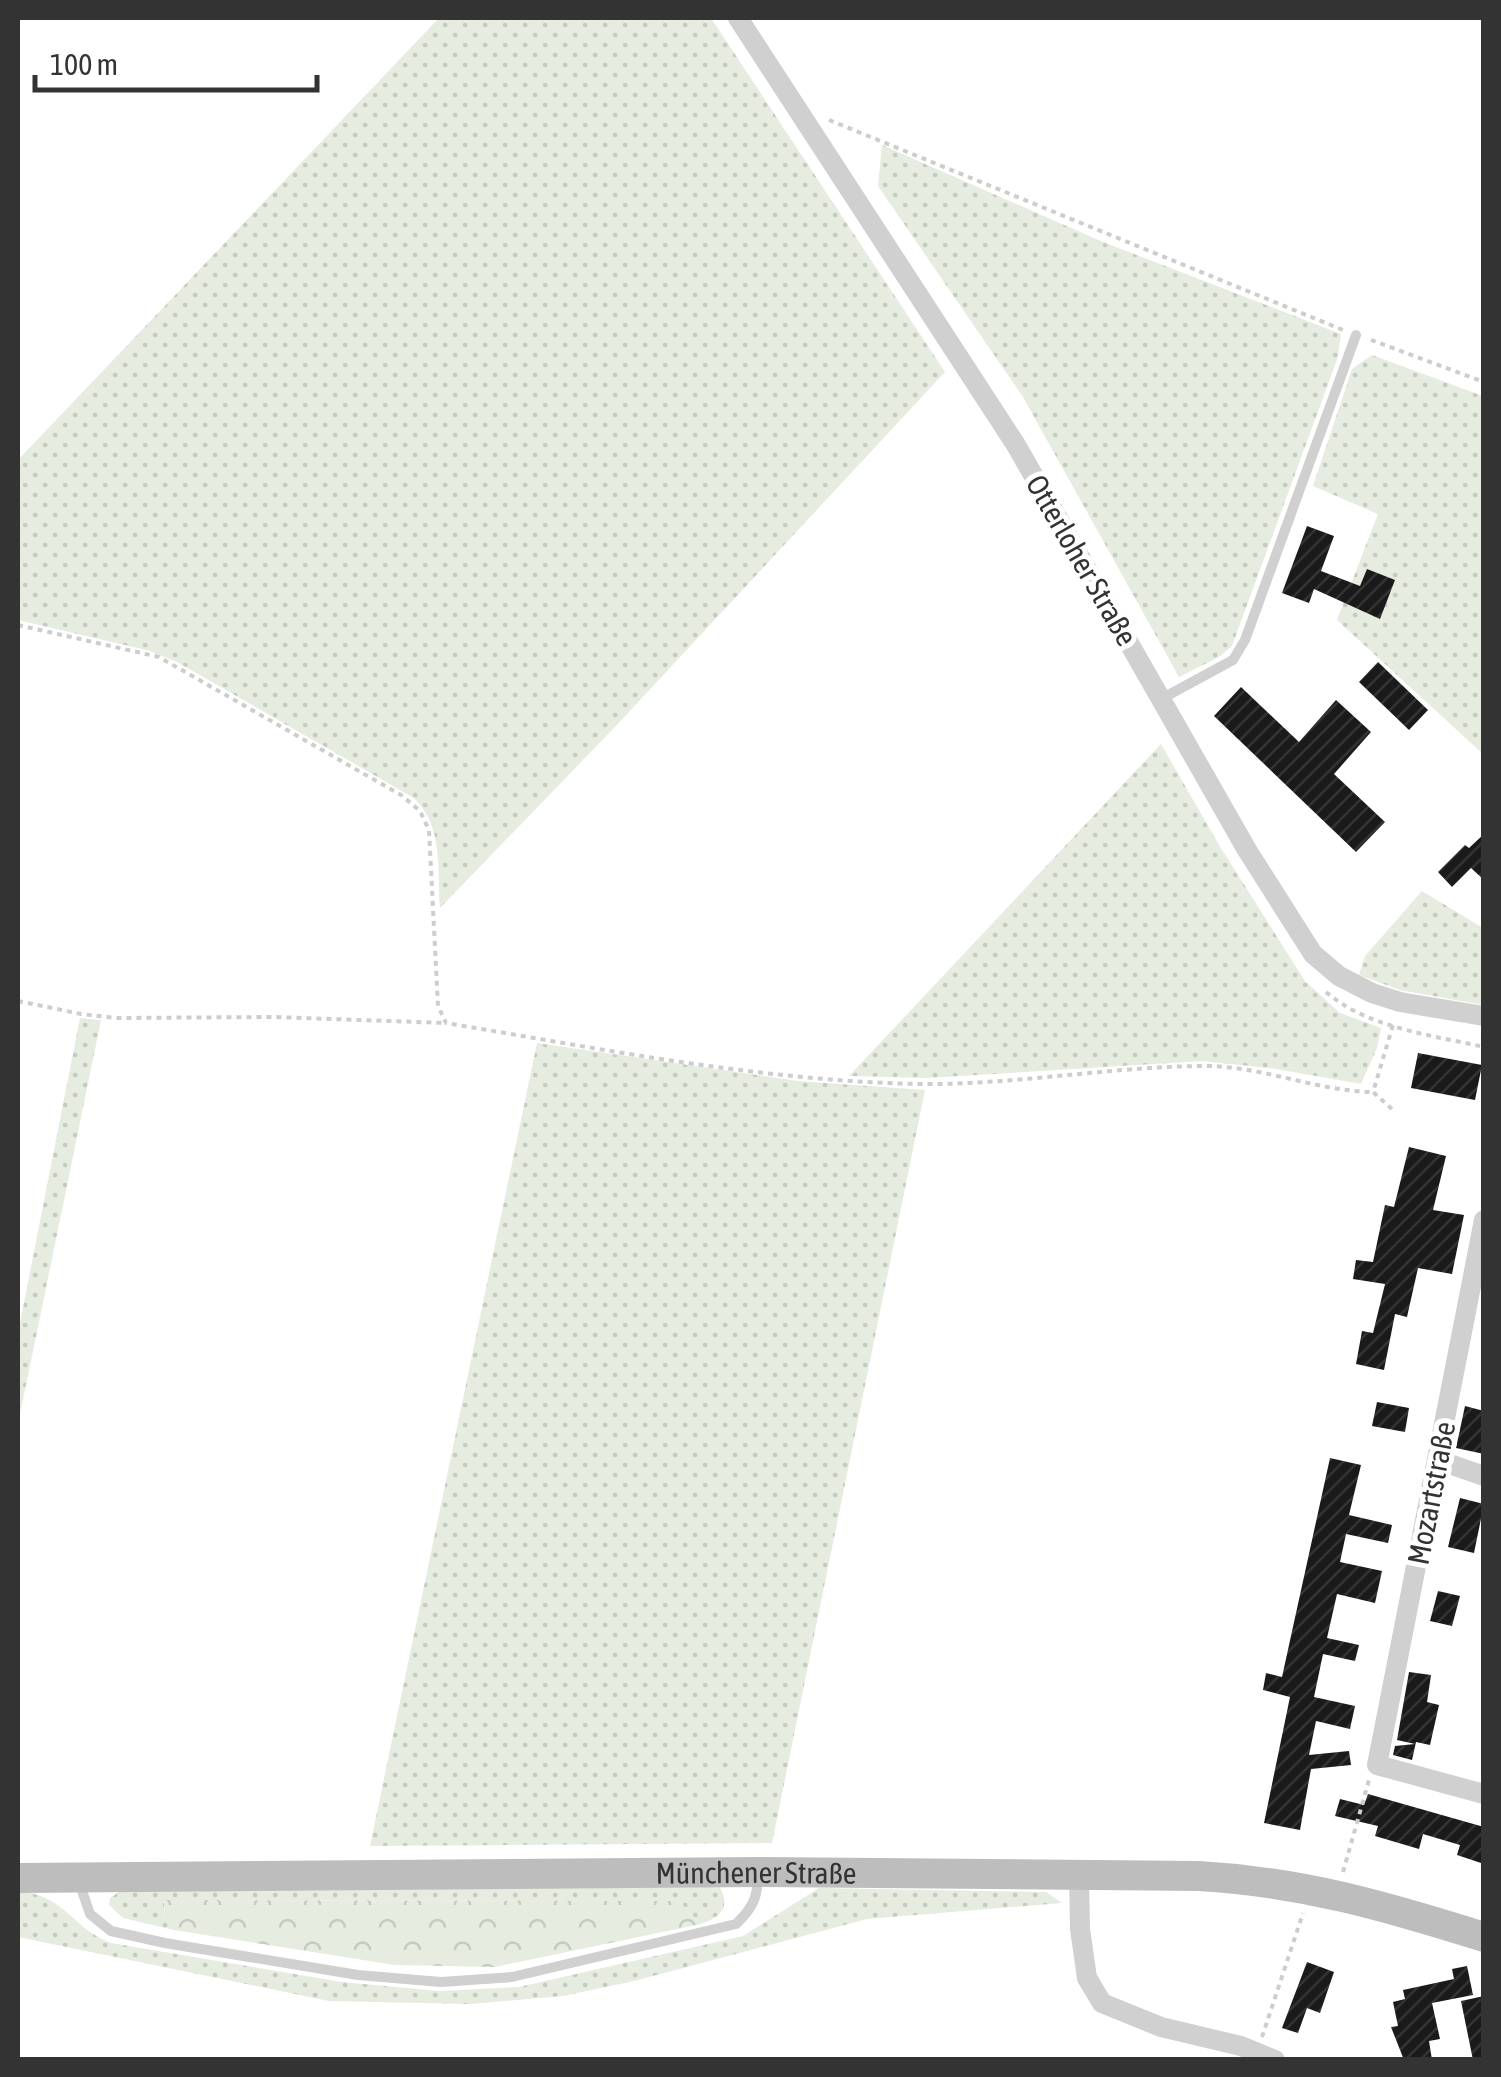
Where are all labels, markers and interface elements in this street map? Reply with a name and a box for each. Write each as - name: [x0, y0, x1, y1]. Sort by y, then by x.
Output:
- scale bar: [35, 30, 318, 92]
- text: 100 m: [50, 47, 118, 81]
- street label: Otterloher Straße: [1020, 469, 1144, 651]
- street label: Mozartstraße: [1400, 1419, 1462, 1567]
- street label: Münchener Straße: [655, 1855, 857, 1890]

